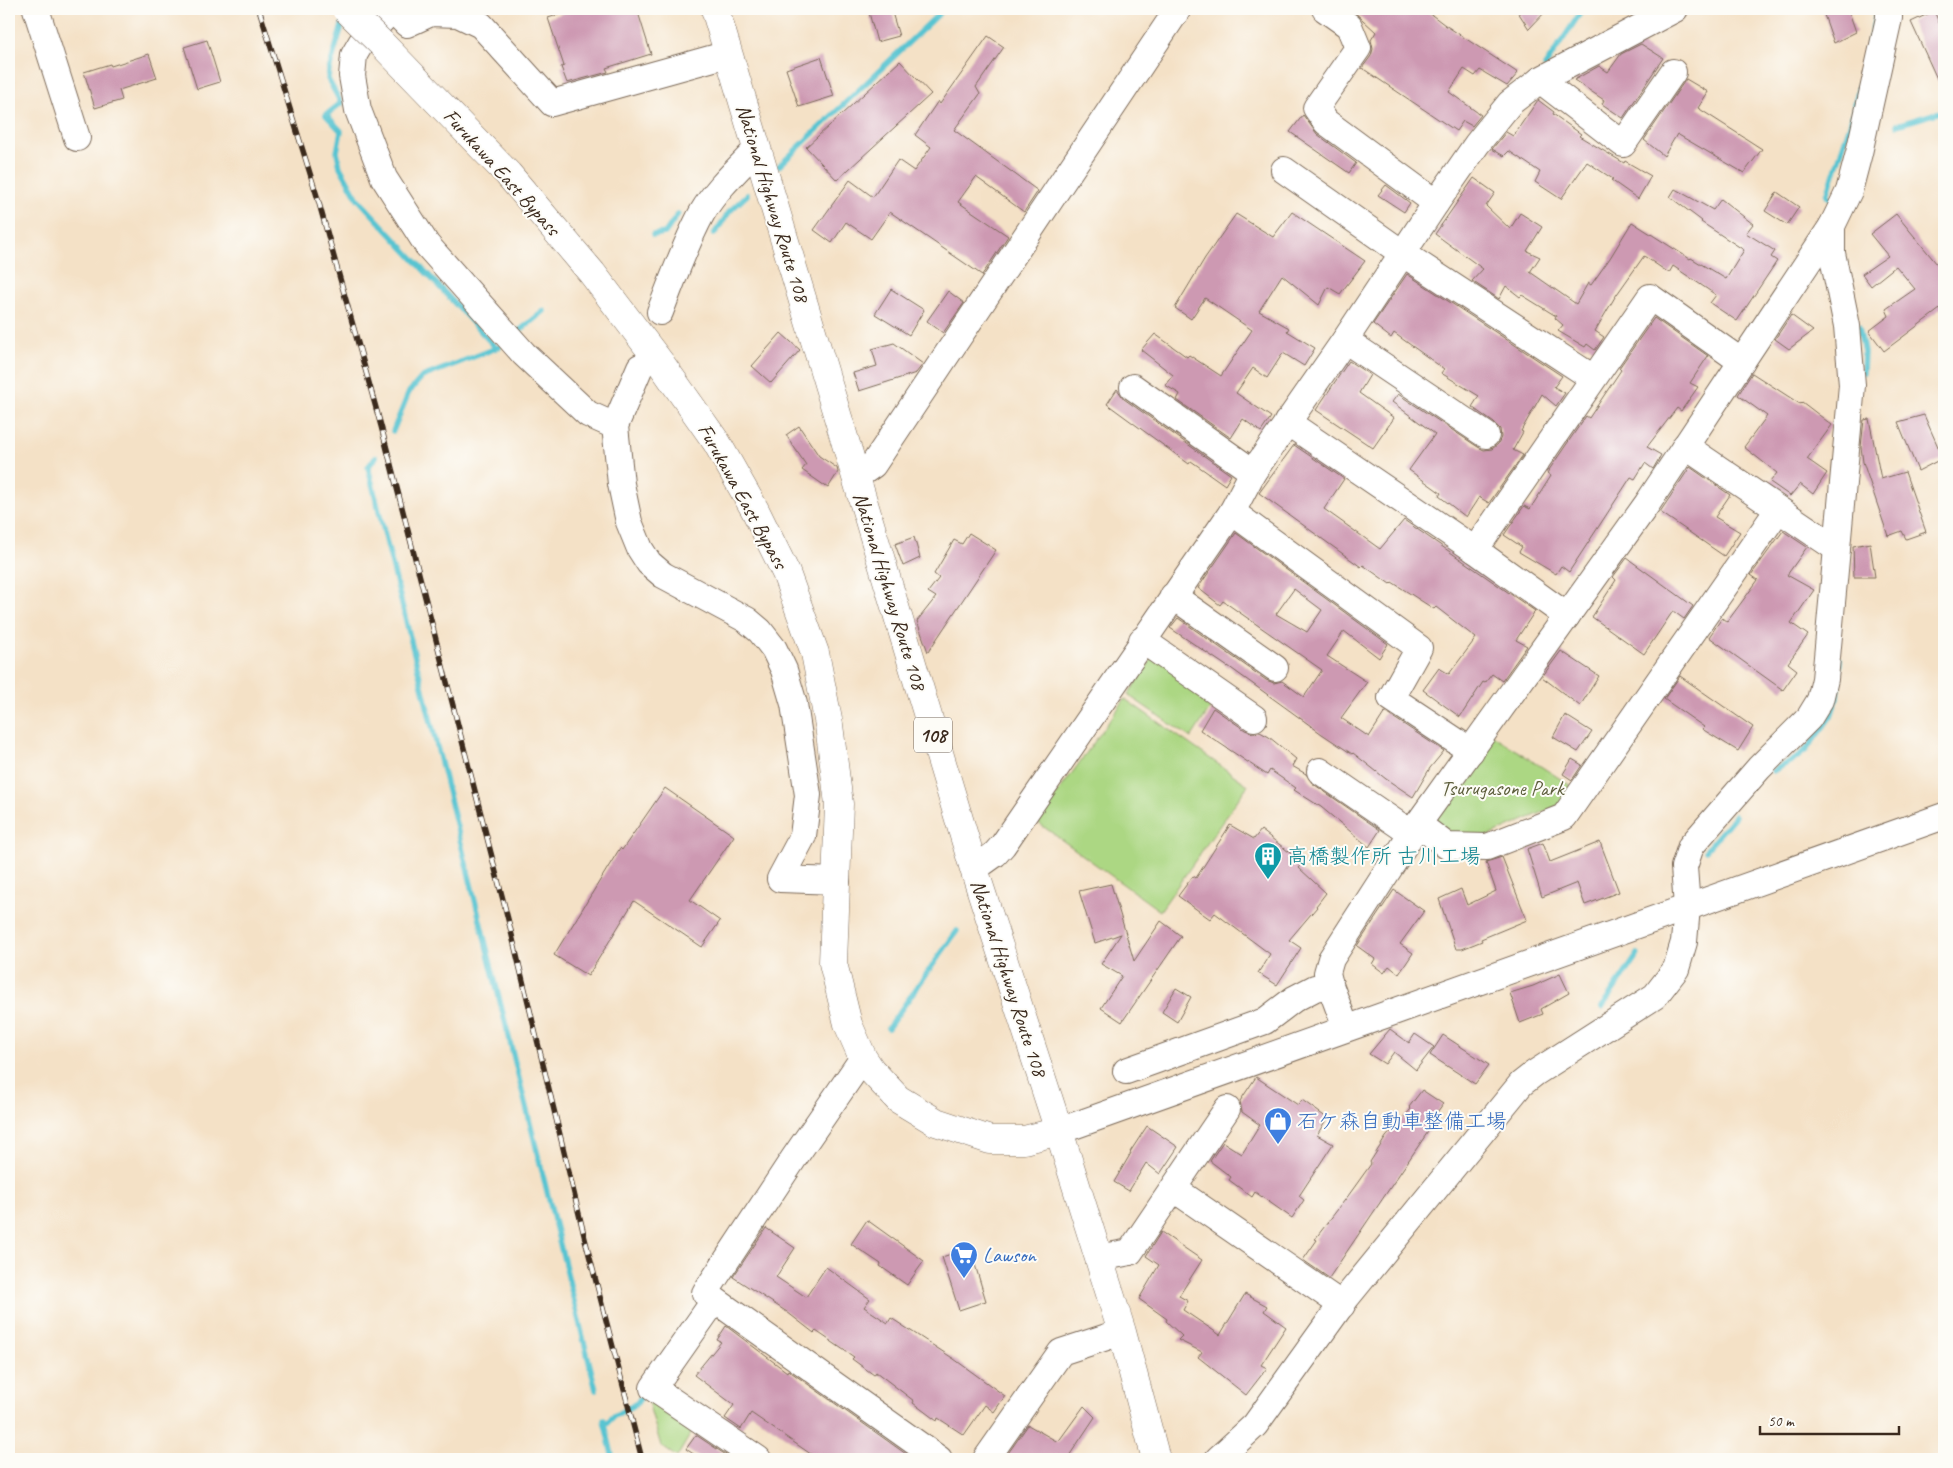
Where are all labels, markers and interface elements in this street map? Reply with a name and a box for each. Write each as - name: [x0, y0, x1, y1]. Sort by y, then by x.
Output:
- street label: National Highway Route 108: [731, 101, 816, 307]
- street label: Furukawa East Bypass: [438, 103, 567, 242]
- street label: Furukawa East Bypass: [692, 419, 795, 575]
- street label: National Highway Route 108: [848, 489, 933, 695]
- road number: 108: [914, 718, 952, 752]
- park label: Tsurugasone Park: [1441, 775, 1566, 801]
- building icon: 高橋製作所 古川工場: [1253, 841, 1283, 880]
- place label: 高橋製作所 古川工場: [1287, 843, 1481, 869]
- street label: National Highway Route 108: [965, 876, 1054, 1082]
- shop icon: 石ケ森自動車整備工場: [1263, 1106, 1293, 1145]
- place label: 石ケ森自動車整備工場: [1297, 1108, 1507, 1134]
- supermarket icon: Lawson: [949, 1240, 979, 1279]
- place label: Lawson: [983, 1242, 1037, 1268]
- scale bar: [1760, 1403, 1899, 1435]
- text: 50 m: [1768, 1412, 1795, 1431]

